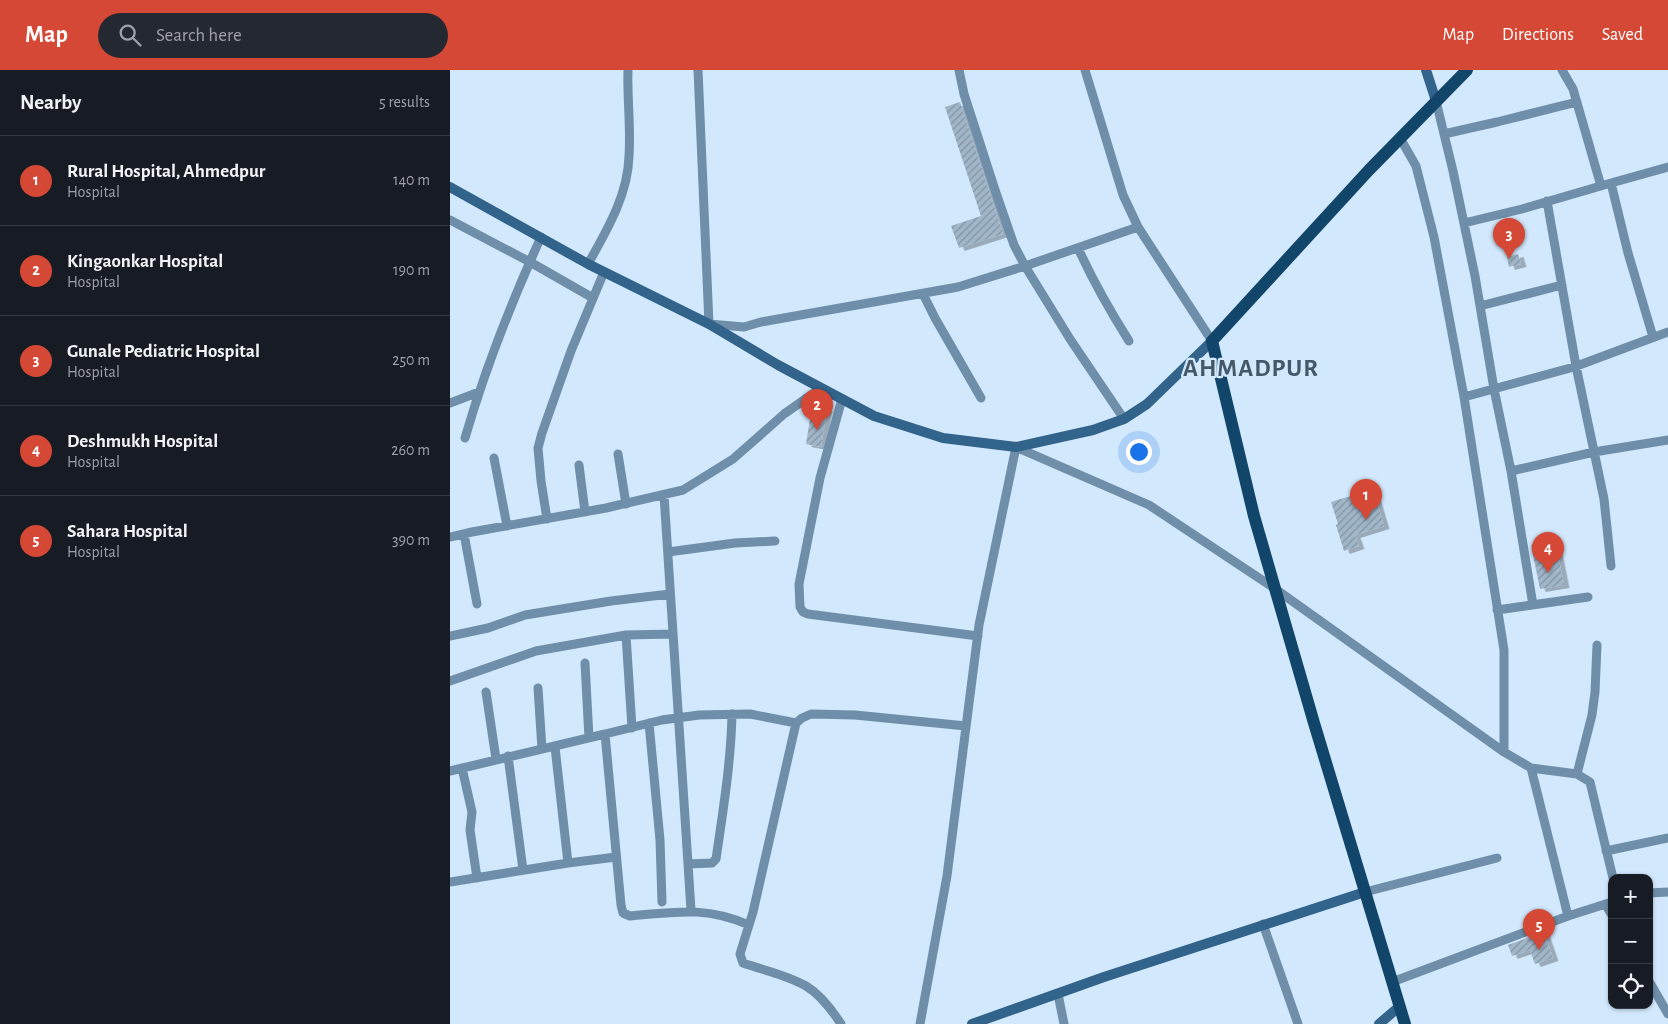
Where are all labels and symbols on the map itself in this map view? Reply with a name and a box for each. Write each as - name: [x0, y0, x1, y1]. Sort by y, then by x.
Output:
- pin: 3: [1493, 218, 1525, 259]
- district label: AHMADPUR: [1183, 356, 1319, 381]
- pin: 2: [801, 389, 833, 430]
- your location: [1126, 439, 1152, 465]
- pin: 1: [1350, 479, 1382, 520]
- pin: 4: [1532, 532, 1564, 573]
- pin: 5: [1523, 909, 1555, 950]

